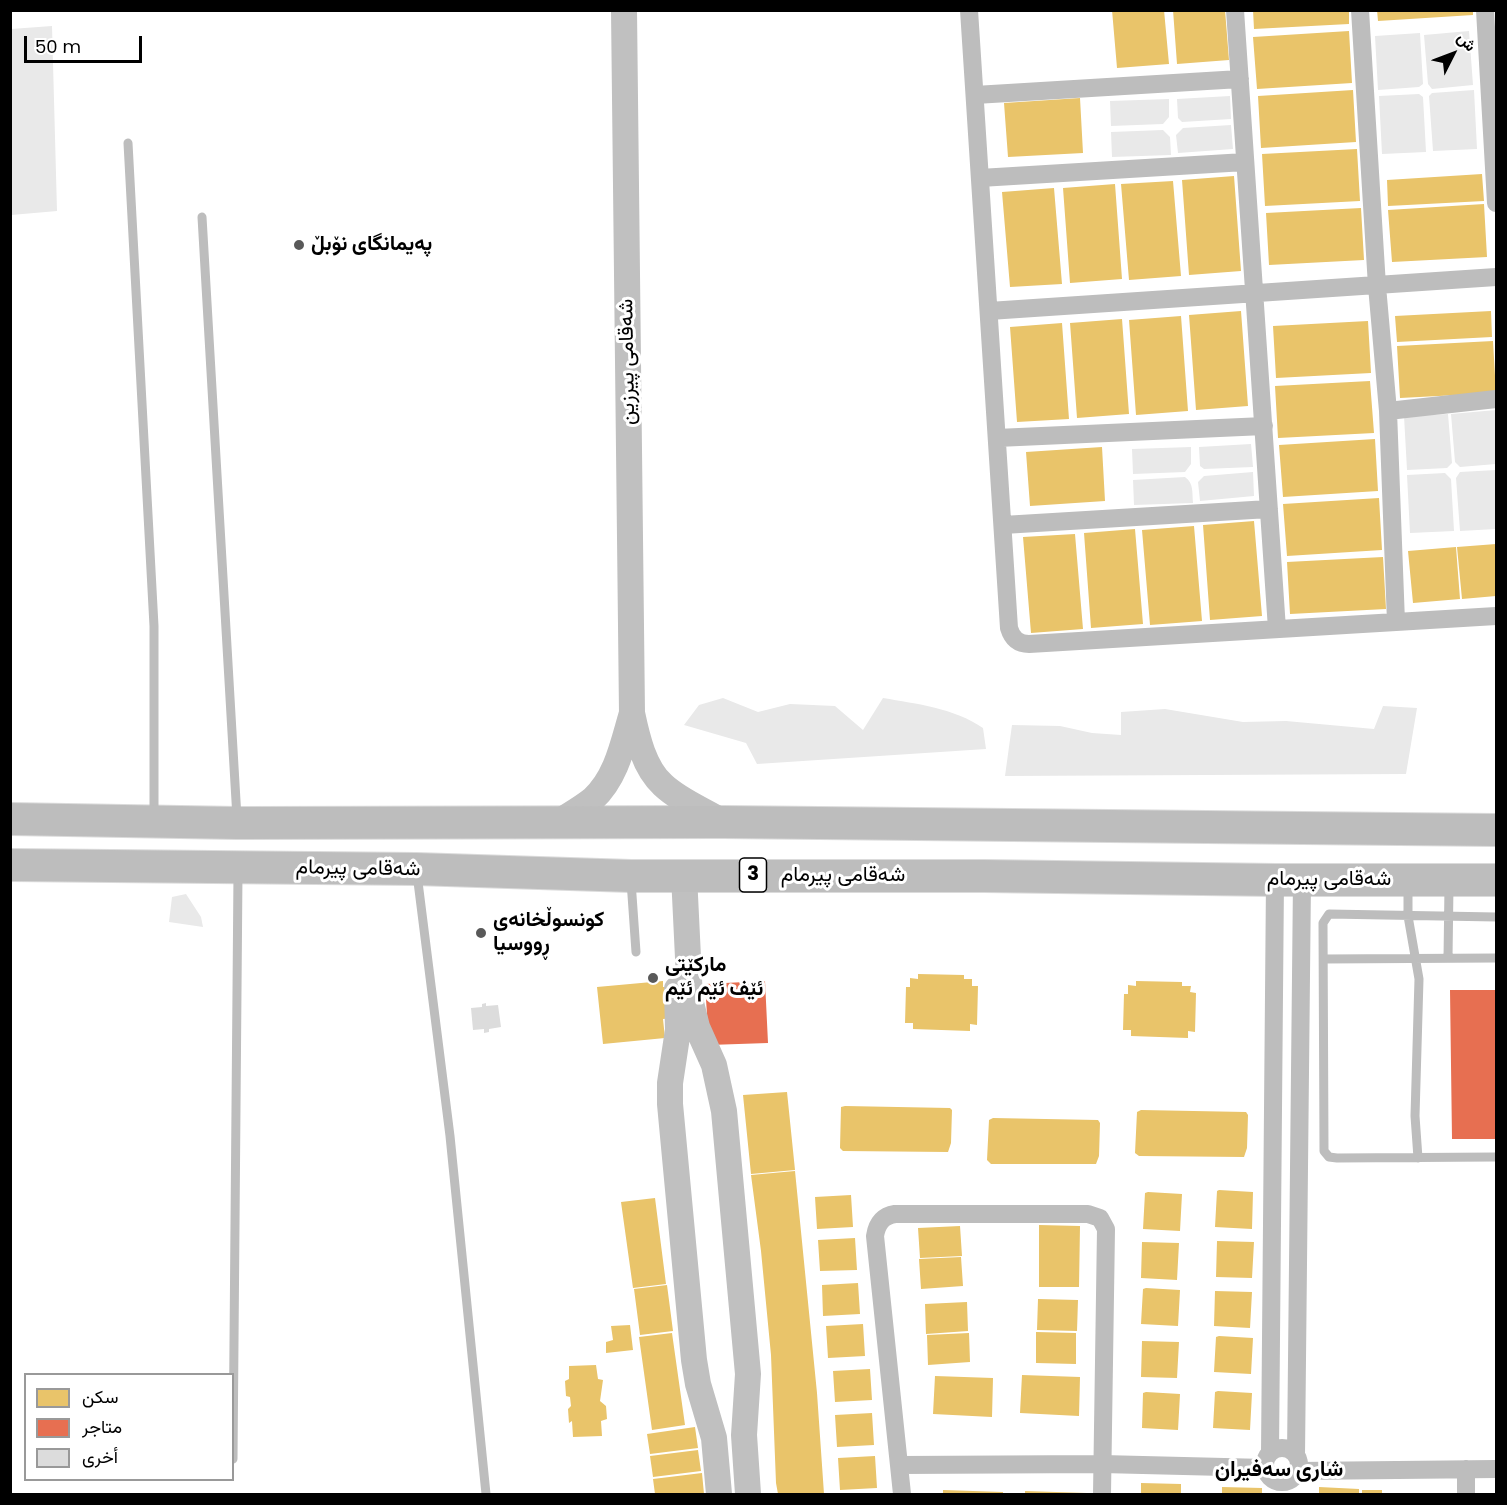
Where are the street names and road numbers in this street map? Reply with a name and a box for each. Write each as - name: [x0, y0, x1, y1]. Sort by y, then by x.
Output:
- street label: شەقامی پیرزین: [614, 299, 642, 425]
- street label: شەقامی پیرمام: [295, 855, 421, 883]
- road number: 3: [740, 858, 766, 892]
- street label: شەقامی پیرمام: [781, 863, 905, 889]
- street label: شەقامی پیرمام: [1267, 867, 1391, 893]

